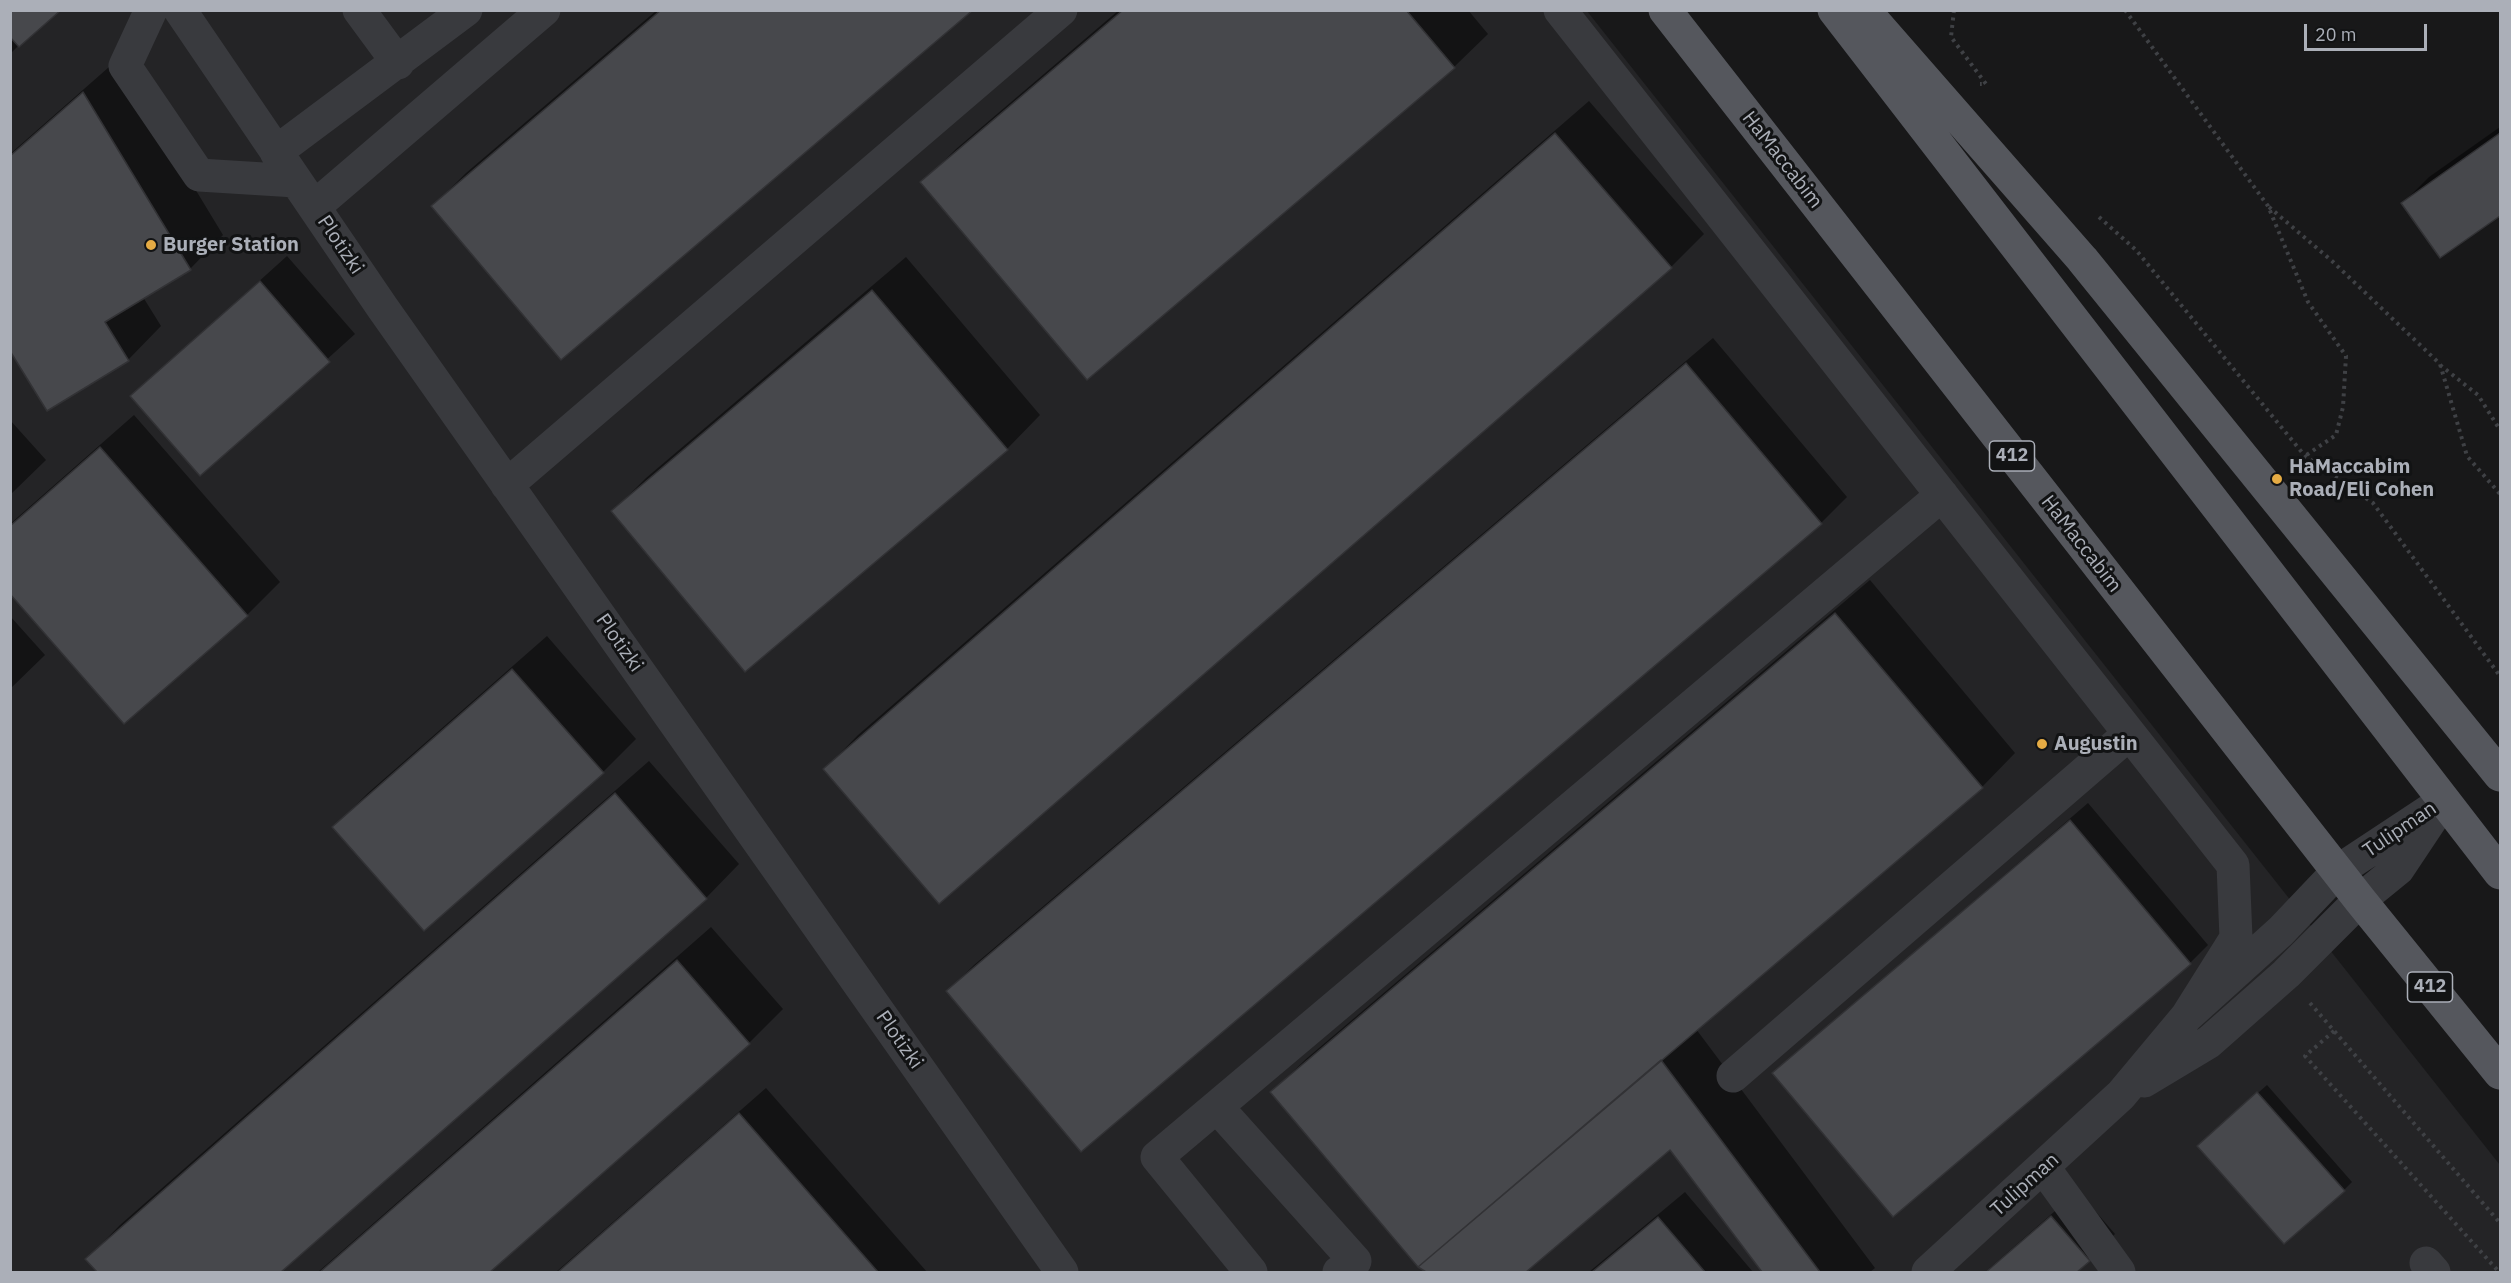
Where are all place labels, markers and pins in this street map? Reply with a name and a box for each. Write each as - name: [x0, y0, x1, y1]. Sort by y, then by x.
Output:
- place label: Burger Station: [163, 233, 299, 257]
- marker: Burger Station: [144, 238, 158, 252]
- place label: HaMaccabim Road/Eli Cohen: [2289, 455, 2434, 502]
- marker: HaMaccabim Road/Eli Cohen: [2270, 472, 2284, 486]
- place label: Augustin: [2054, 732, 2138, 756]
- marker: Augustin: [2035, 737, 2049, 751]

